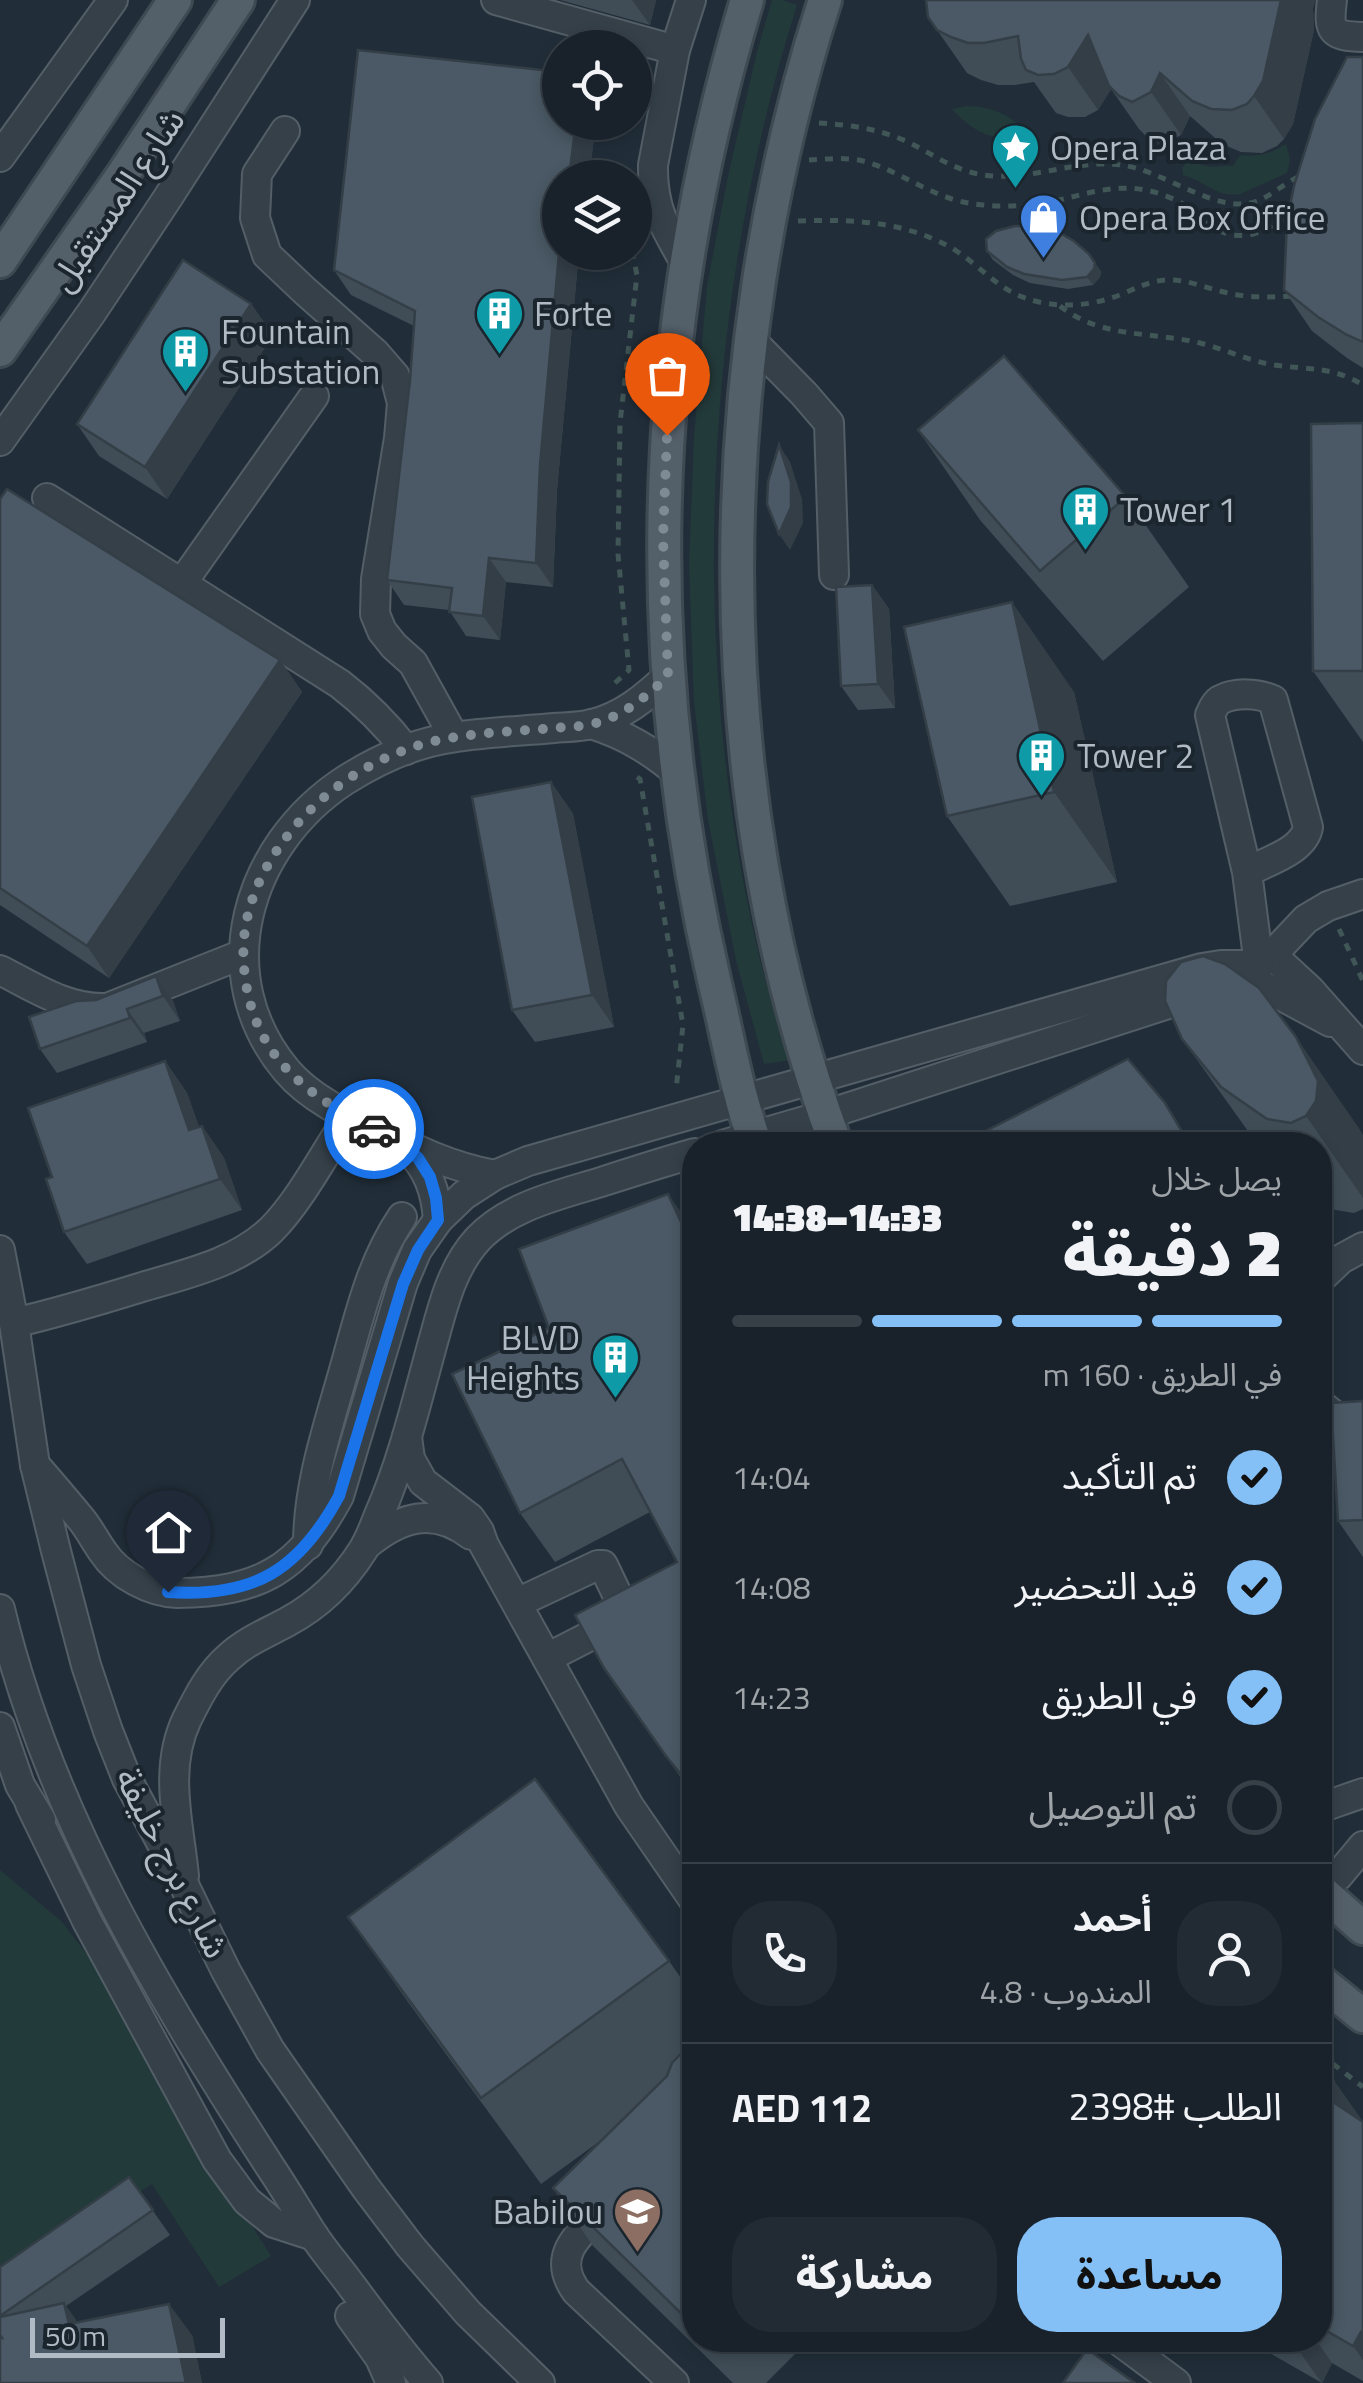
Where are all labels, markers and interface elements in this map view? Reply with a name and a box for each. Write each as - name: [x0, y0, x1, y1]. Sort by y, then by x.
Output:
- map controls: [542, 30, 652, 270]
- button: locate: [542, 30, 652, 140]
- street label: شارع المستقبل: [35, 97, 198, 302]
- place label: Opera Plaza: [1050, 120, 1226, 174]
- place icon: Opera Plaza: [989, 122, 1041, 190]
- button: layers: [542, 160, 652, 270]
- place label: Opera Box Office: [1079, 190, 1325, 244]
- shop icon: Opera Box Office: [1018, 192, 1070, 260]
- place label: Forte: [534, 286, 612, 340]
- building icon: Forte: [473, 288, 525, 356]
- place label: Fountain Substation: [221, 304, 380, 398]
- building icon: Fountain Substation: [160, 326, 212, 394]
- pin: [625, 333, 710, 436]
- icon: bag: [640, 348, 695, 403]
- place label: Tower 1: [1120, 482, 1237, 536]
- building icon: Tower 1: [1059, 484, 1111, 552]
- place label: Tower 2: [1077, 728, 1194, 782]
- building icon: Tower 2: [1016, 730, 1068, 798]
- courier: [324, 1079, 424, 1179]
- icon: car: [347, 1102, 402, 1157]
- text: يصل خلال: [1151, 1154, 1282, 1202]
- text: 14:33–14:38: [732, 1188, 942, 1246]
- text: 2 دقيقة: [1063, 1202, 1282, 1301]
- place label: BLVD Heights: [466, 1310, 580, 1404]
- building icon: BLVD Heights: [589, 1332, 641, 1400]
- text: في الطريق · 160 m: [1043, 1350, 1282, 1398]
- text: تم التأكيد: [1062, 1446, 1197, 1504]
- icon: check: [1227, 1450, 1282, 1505]
- text: 14:04: [732, 1453, 811, 1501]
- pin: [126, 1490, 211, 1593]
- icon: home: [141, 1505, 196, 1560]
- text: قيد التحضير: [1015, 1556, 1197, 1614]
- icon: check: [1227, 1560, 1282, 1615]
- text: 14:08: [732, 1563, 811, 1611]
- text: في الطريق: [1042, 1666, 1197, 1724]
- icon: check: [1227, 1670, 1282, 1725]
- text: 14:23: [732, 1673, 811, 1721]
- street label: شارع برج خليفة: [102, 1758, 244, 1967]
- text: تم التوصيل: [1029, 1776, 1197, 1834]
- text: أحمد: [1072, 1888, 1152, 1946]
- button: phone: [732, 1901, 837, 2006]
- button: person: [1177, 1901, 1282, 2006]
- text: المندوب · 4.8: [980, 1967, 1152, 2015]
- text: الطلب #2398: [1068, 2077, 1282, 2135]
- text: AED 112: [732, 2079, 872, 2137]
- place label: Babilou: [493, 2184, 603, 2238]
- school or university icon: Babilou: [612, 2186, 664, 2254]
- button: مشاركة: [732, 2217, 997, 2332]
- button: مساعدة: [1017, 2217, 1282, 2332]
- scale bar: [30, 2313, 225, 2358]
- text: 50 m: [45, 2314, 106, 2357]

